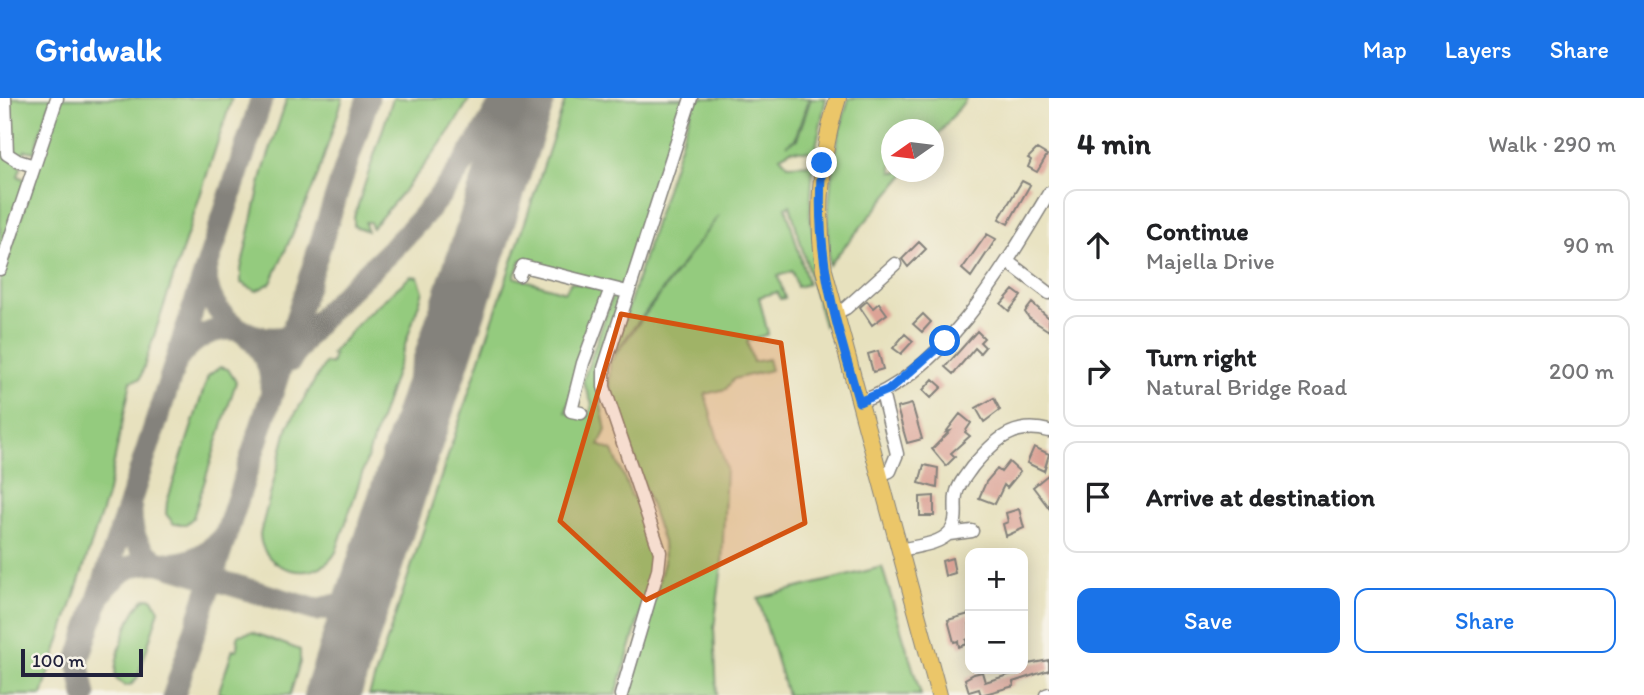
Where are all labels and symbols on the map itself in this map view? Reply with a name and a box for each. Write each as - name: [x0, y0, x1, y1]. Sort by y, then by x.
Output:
- north arrow: [881, 119, 944, 182]
- route end: [806, 147, 837, 178]
- route start: [929, 325, 960, 356]
- scale bar: [21, 646, 144, 678]

